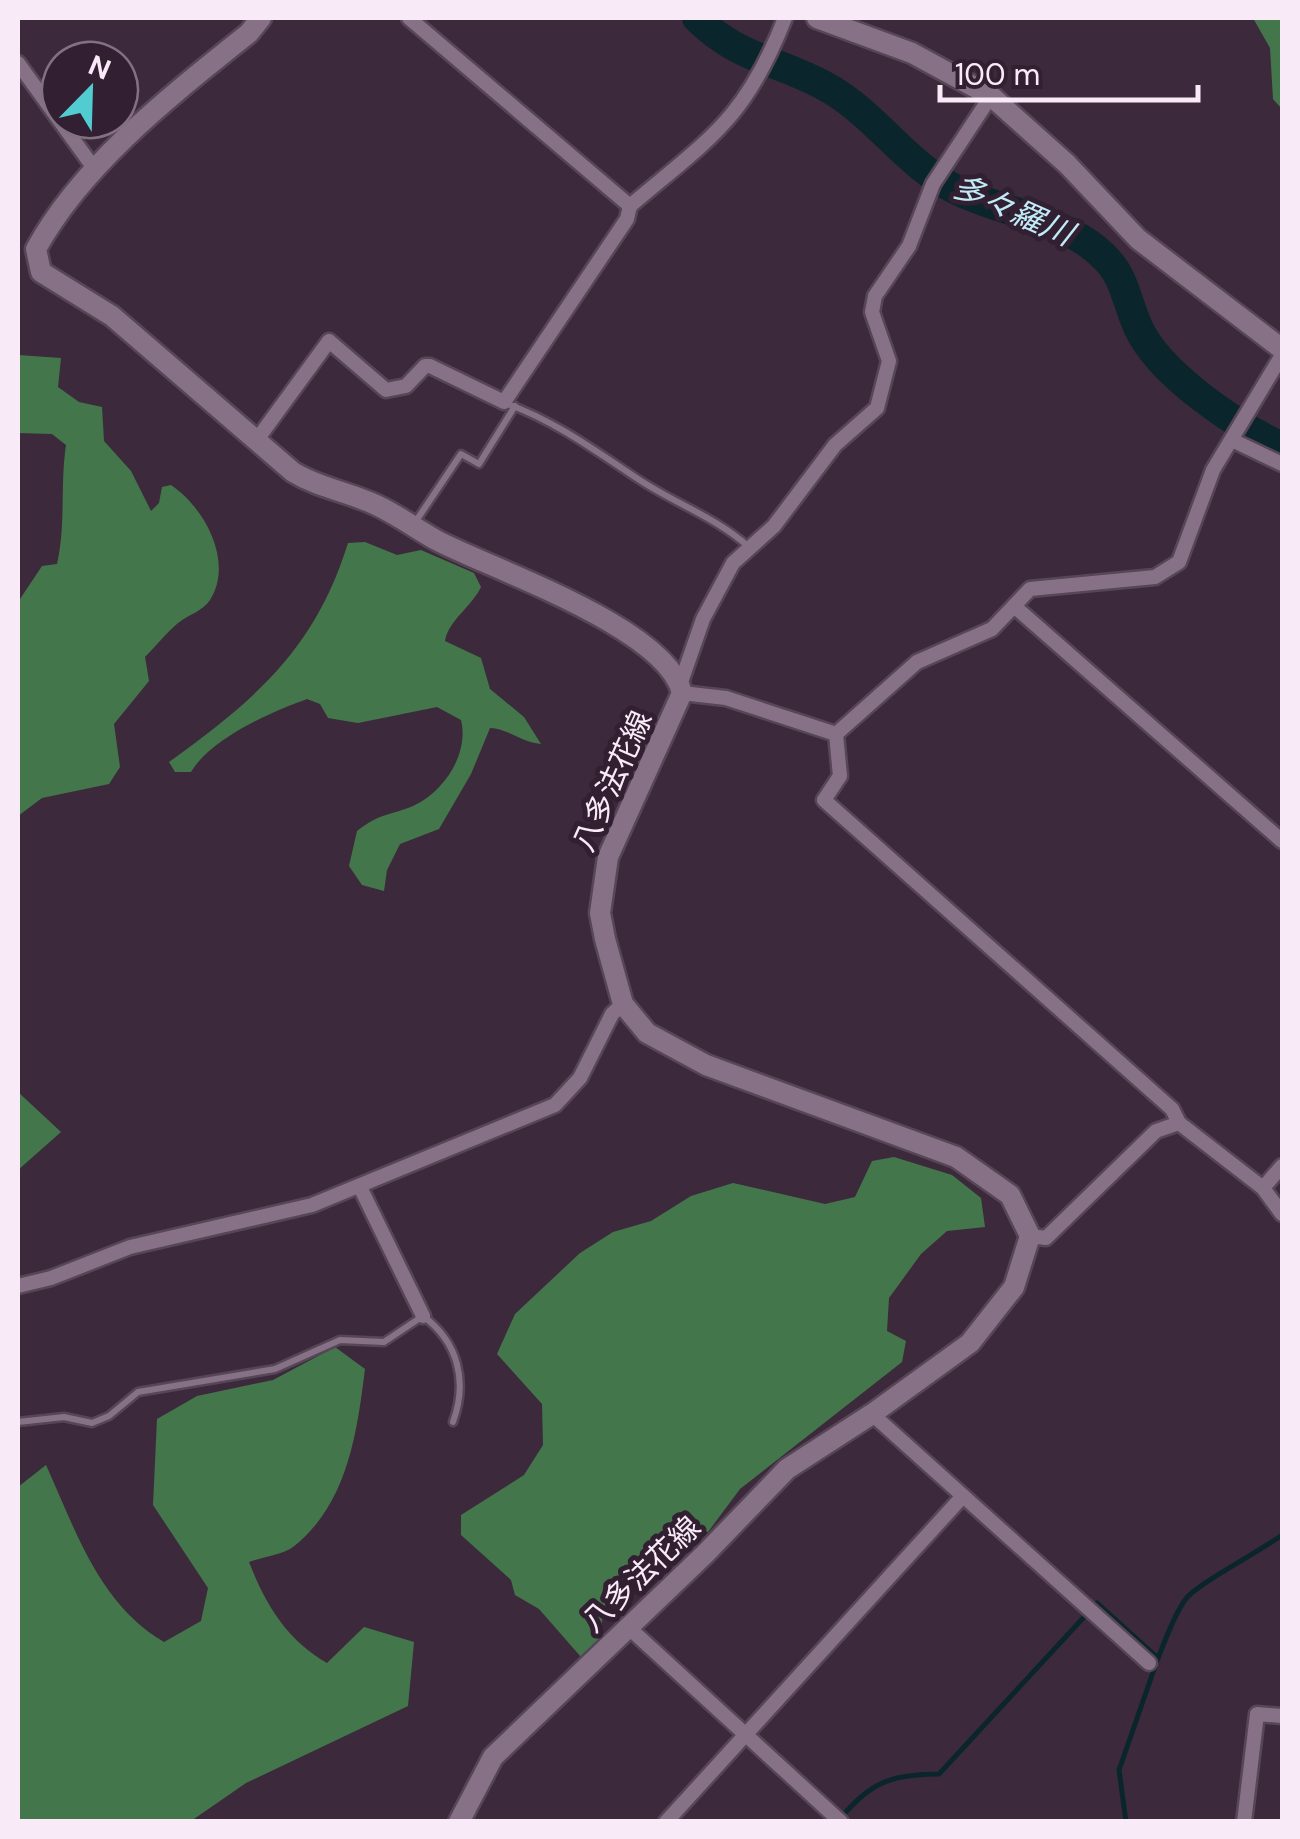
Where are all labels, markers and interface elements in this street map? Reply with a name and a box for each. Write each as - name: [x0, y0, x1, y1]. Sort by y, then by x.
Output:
- north arrow: [40, 40, 140, 140]
- scale bar: [940, 40, 1198, 102]
- text: N: [83, 46, 116, 88]
- text: 100 m: [955, 55, 1040, 94]
- water label: 多々羅川: [946, 165, 1083, 256]
- street label: 八多法花線: [564, 705, 660, 857]
- street label: 八多法花線: [574, 1508, 708, 1640]

